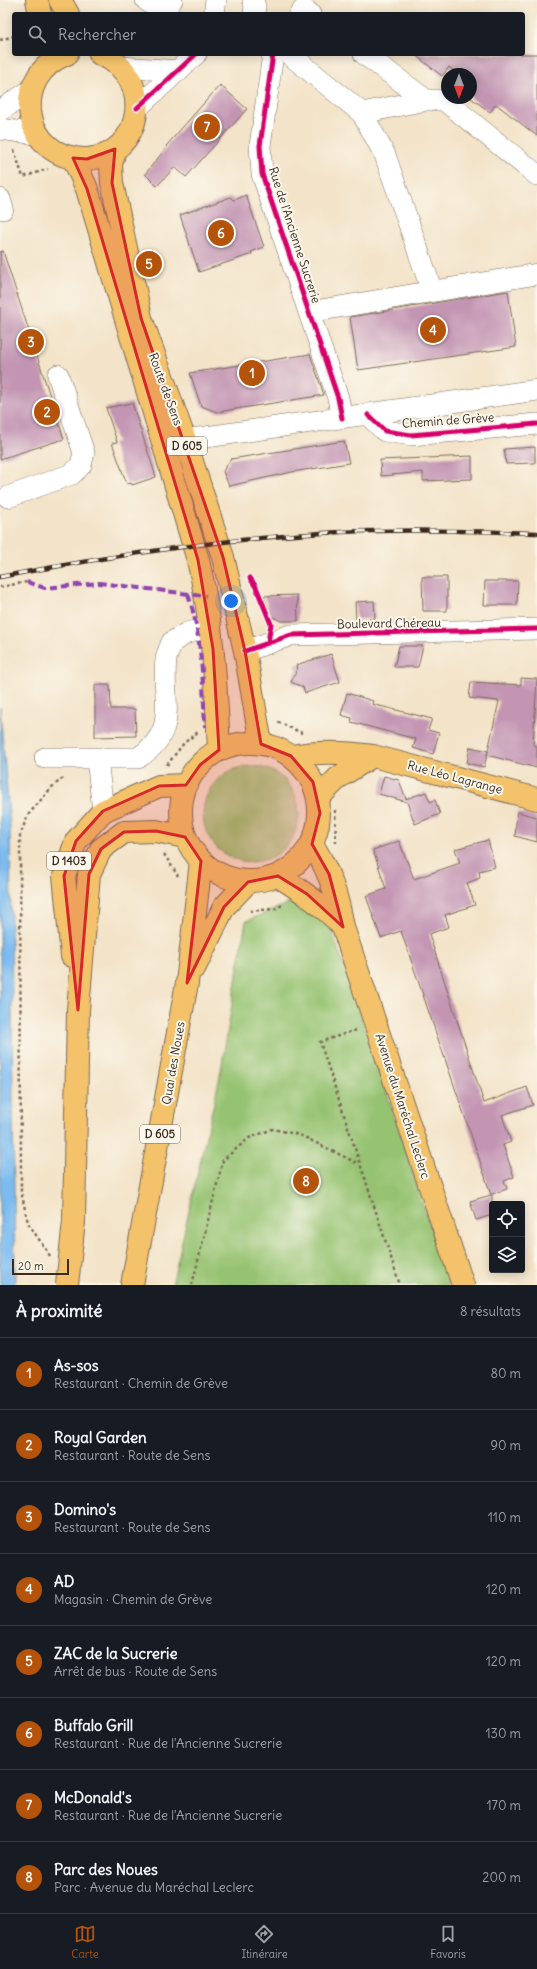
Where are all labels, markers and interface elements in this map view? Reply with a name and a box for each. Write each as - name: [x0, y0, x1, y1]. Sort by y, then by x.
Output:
- search box: [12, 12, 525, 56]
- icon: search: [26, 23, 48, 45]
- text: Rechercher: [58, 25, 136, 44]
- north arrow: [441, 68, 477, 104]
- pin: 7: [194, 112, 220, 142]
- street label: Rue de l'Ancienne Sucrerie: [266, 165, 324, 305]
- pin: 6: [208, 218, 234, 248]
- pin: 5: [136, 249, 162, 279]
- pin: 4: [420, 315, 446, 345]
- pin: 3: [18, 327, 44, 357]
- street label: Route de Sens: [146, 351, 186, 427]
- pin: 1: [239, 358, 265, 388]
- pin: 2: [34, 397, 60, 427]
- street label: Chemin de Grève: [401, 409, 495, 431]
- road number: D 605: [167, 437, 207, 455]
- your location: [221, 591, 241, 611]
- street label: Boulevard Chéreau: [337, 615, 441, 631]
- street label: Rue Léo Lagrange: [406, 757, 504, 797]
- road number: D 1403: [47, 852, 91, 870]
- street label: Quai des Noues: [158, 1020, 188, 1106]
- street label: Avenue du Maréchal Leclerc: [372, 1032, 434, 1180]
- road number: D 605: [140, 1125, 180, 1143]
- pin: 8: [293, 1166, 319, 1196]
- map controls: [489, 1201, 525, 1273]
- button: locate: [489, 1201, 525, 1237]
- button: layers: [489, 1237, 525, 1273]
- scale bar: [12, 1257, 69, 1276]
- text: 20 m: [18, 1259, 44, 1273]
- text: À proximité: [16, 1300, 102, 1322]
- text: 8 résultats: [460, 1303, 521, 1320]
- text: As-sos: [54, 1356, 99, 1375]
- text: 1: [26, 1365, 32, 1382]
- text: 80 m: [490, 1365, 521, 1382]
- text: Restaurant · Chemin de Grève: [54, 1375, 228, 1392]
- text: Royal Garden: [54, 1428, 147, 1447]
- text: 2: [25, 1437, 33, 1454]
- text: 90 m: [490, 1437, 521, 1454]
- text: Restaurant · Route de Sens: [54, 1447, 210, 1464]
- text: Domino's: [54, 1500, 116, 1519]
- text: 3: [25, 1509, 33, 1526]
- text: 110 m: [488, 1509, 521, 1526]
- text: Restaurant · Route de Sens: [54, 1519, 210, 1536]
- text: AD: [54, 1572, 74, 1591]
- text: 4: [25, 1581, 33, 1598]
- text: 120 m: [486, 1581, 521, 1598]
- text: Magasin · Chemin de Grève: [54, 1591, 212, 1608]
- text: ZAC de la Sucrerie: [54, 1644, 177, 1663]
- text: 5: [25, 1653, 33, 1670]
- text: 120 m: [486, 1653, 521, 1670]
- text: Arrêt de bus · Route de Sens: [54, 1663, 217, 1680]
- text: Buffalo Grill: [54, 1716, 133, 1735]
- text: 6: [25, 1725, 33, 1742]
- text: 130 m: [485, 1725, 521, 1742]
- text: Restaurant · Rue de l'Ancienne Sucrerie: [54, 1735, 282, 1752]
- text: McDonald's: [54, 1788, 132, 1807]
- text: 7: [26, 1797, 32, 1814]
- text: 170 m: [486, 1797, 521, 1814]
- text: Restaurant · Rue de l'Ancienne Sucrerie: [54, 1807, 282, 1824]
- text: Parc des Noues: [54, 1860, 158, 1879]
- text: 8: [25, 1869, 33, 1886]
- text: 200 m: [482, 1869, 521, 1886]
- text: Parc · Avenue du Maréchal Leclerc: [54, 1879, 254, 1896]
- tab: Carte: [71, 1923, 99, 1961]
- tab: Itinéraire: [241, 1923, 288, 1961]
- tab: Favoris: [430, 1923, 466, 1961]

